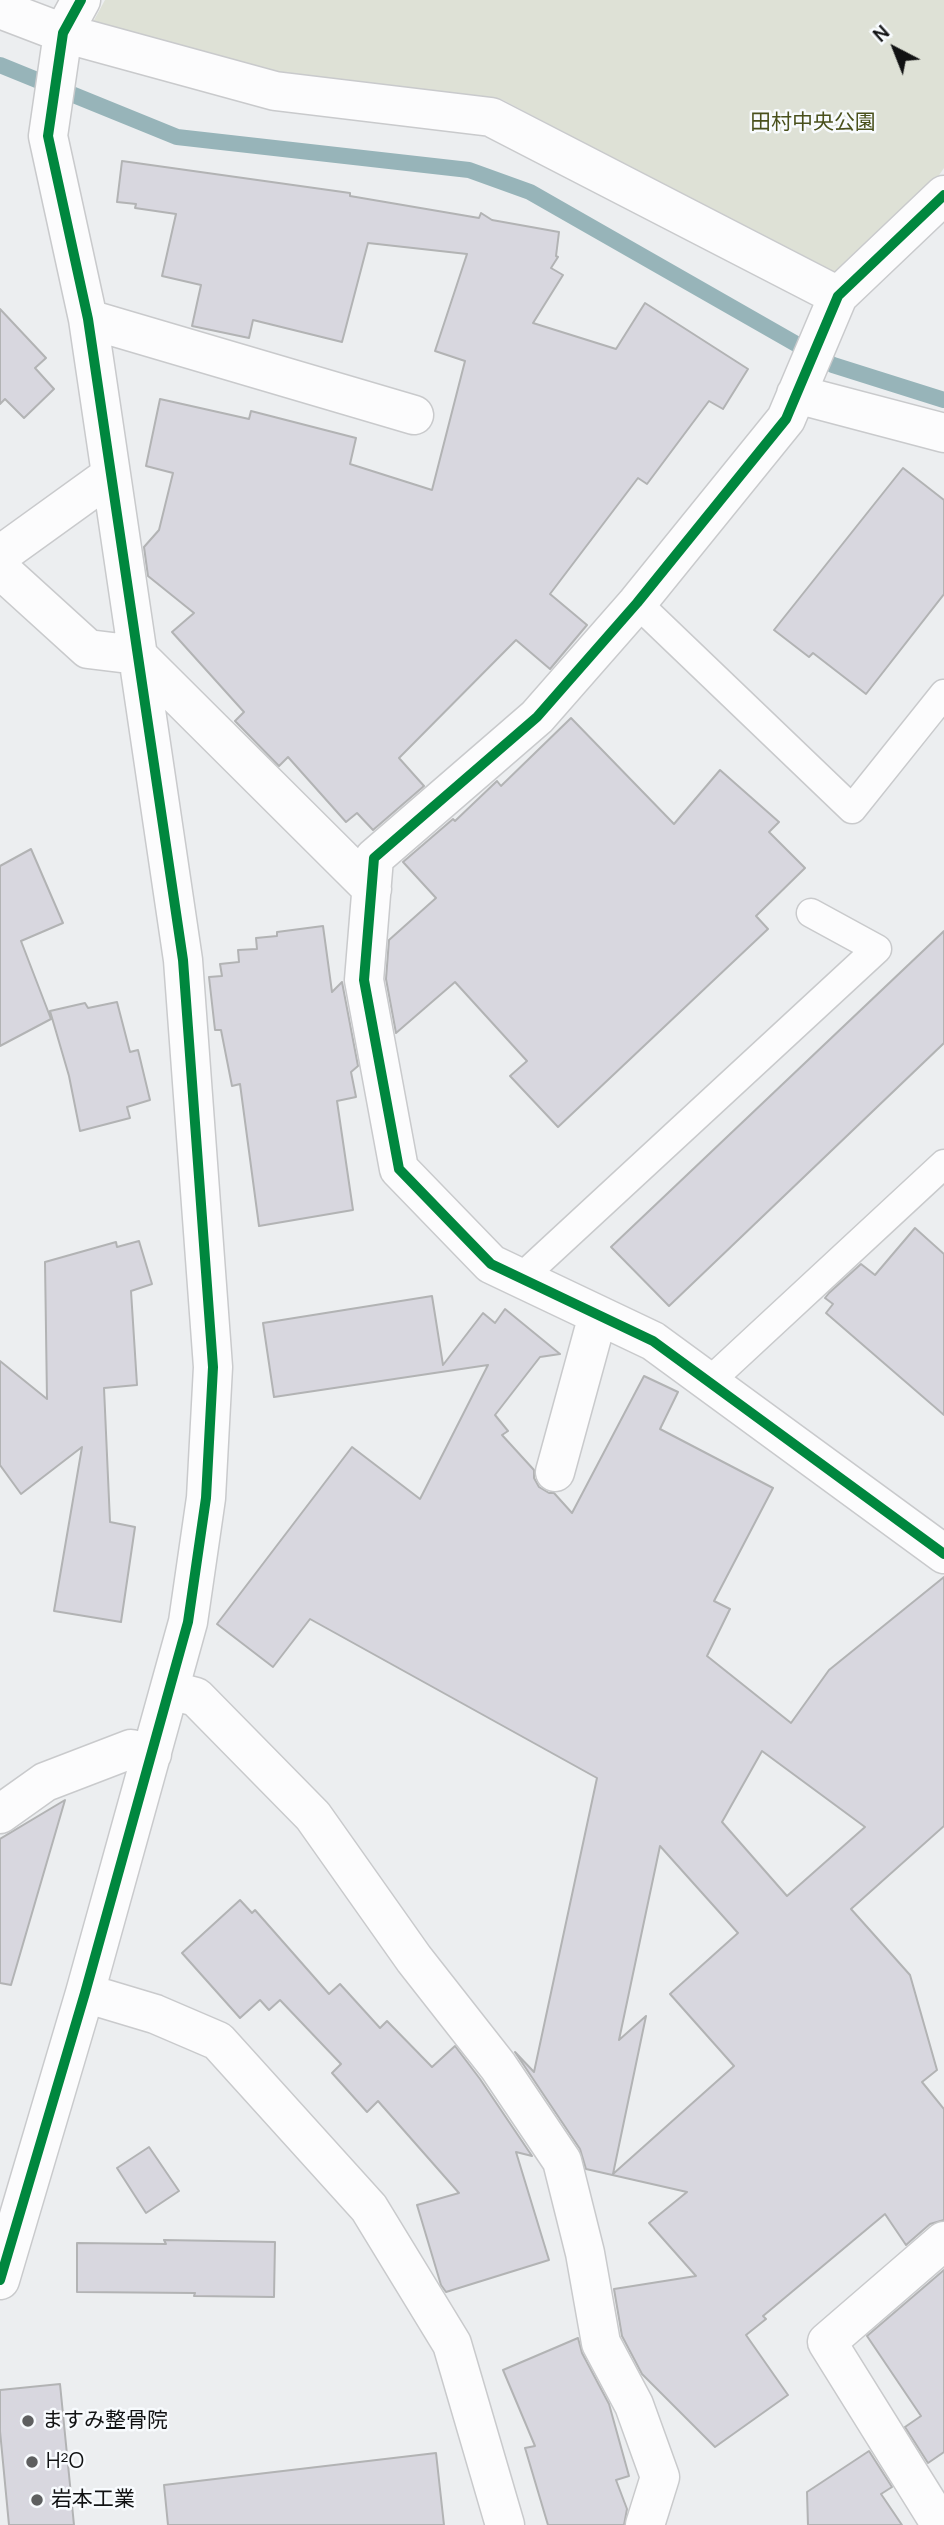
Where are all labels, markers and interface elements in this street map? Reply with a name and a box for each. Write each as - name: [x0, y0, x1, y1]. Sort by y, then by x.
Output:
- north arrow: [860, 14, 930, 84]
- text: N: [867, 19, 895, 48]
- park label: 田村中央公園: [750, 110, 876, 136]
- place label: ますみ整骨院: [42, 2408, 168, 2434]
- marker: ますみ整骨院: [20, 2413, 36, 2429]
- place label: H²O: [46, 2449, 84, 2475]
- marker: H²O: [24, 2454, 40, 2470]
- place label: 岩本工業: [51, 2487, 135, 2513]
- marker: 岩本工業: [29, 2492, 45, 2508]

